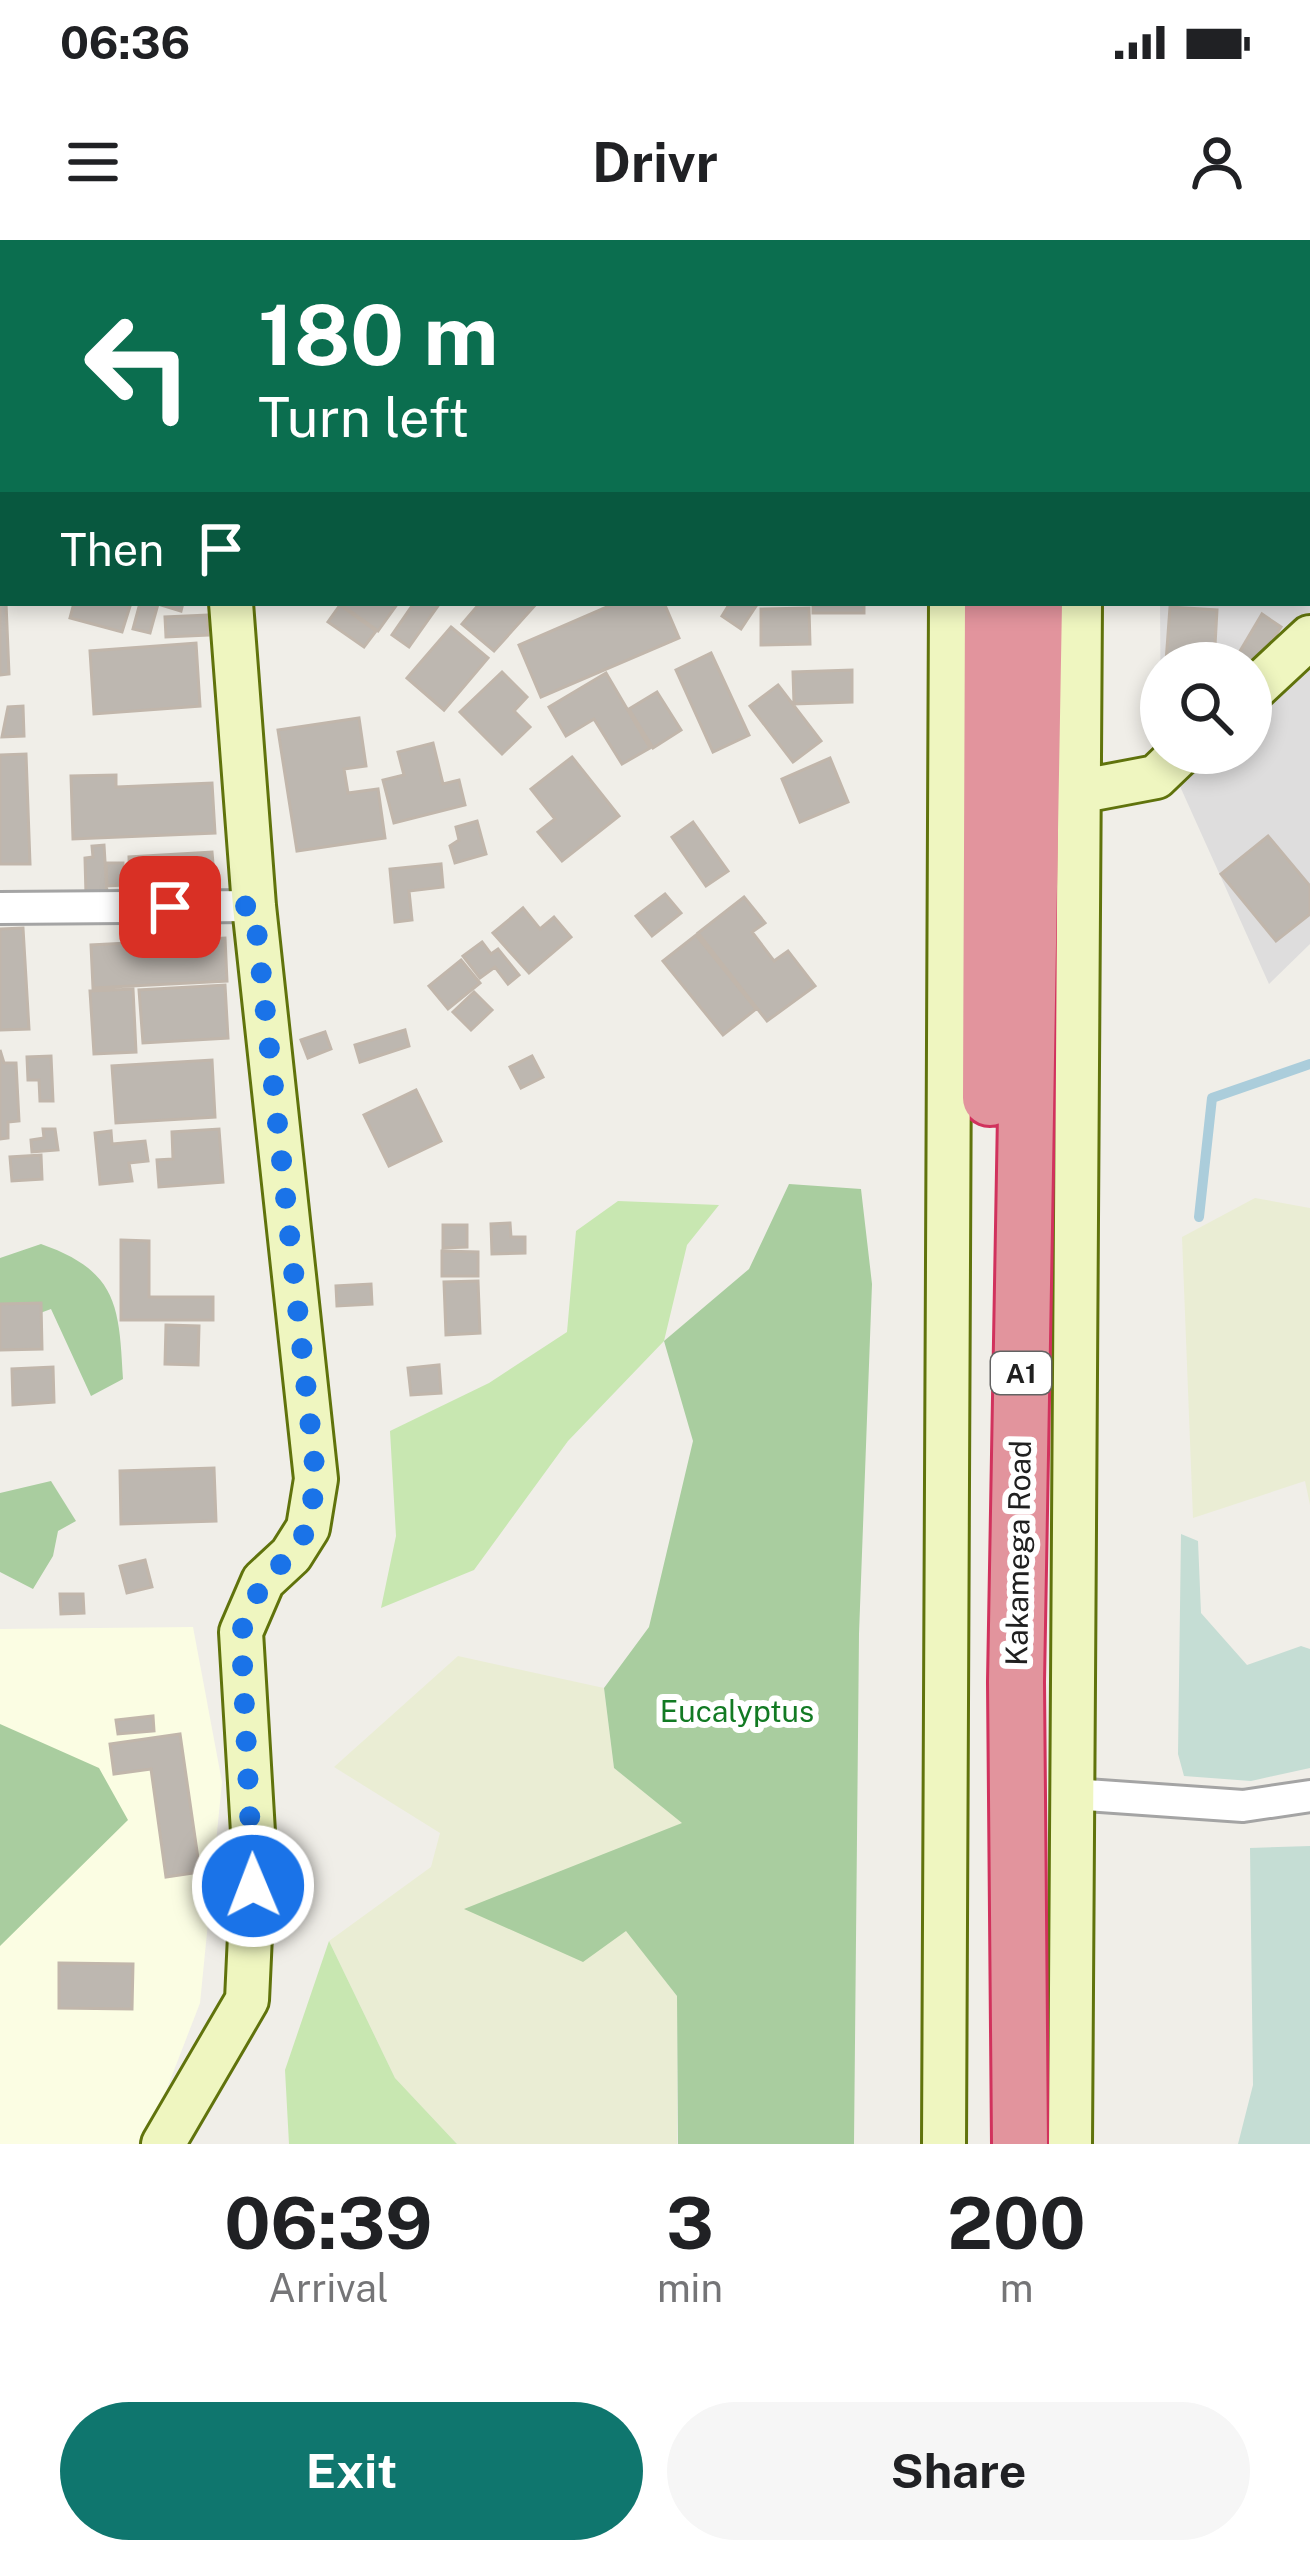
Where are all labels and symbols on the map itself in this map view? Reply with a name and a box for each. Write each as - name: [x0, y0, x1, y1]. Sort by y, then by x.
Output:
- pin: [119, 856, 221, 958]
- road number: A1: [991, 1352, 1051, 1394]
- street label: Kakamega Road: [998, 1440, 1038, 1666]
- park label: Eucalyptus: [660, 1693, 814, 1729]
- position arrow: [190, 1823, 316, 1949]

